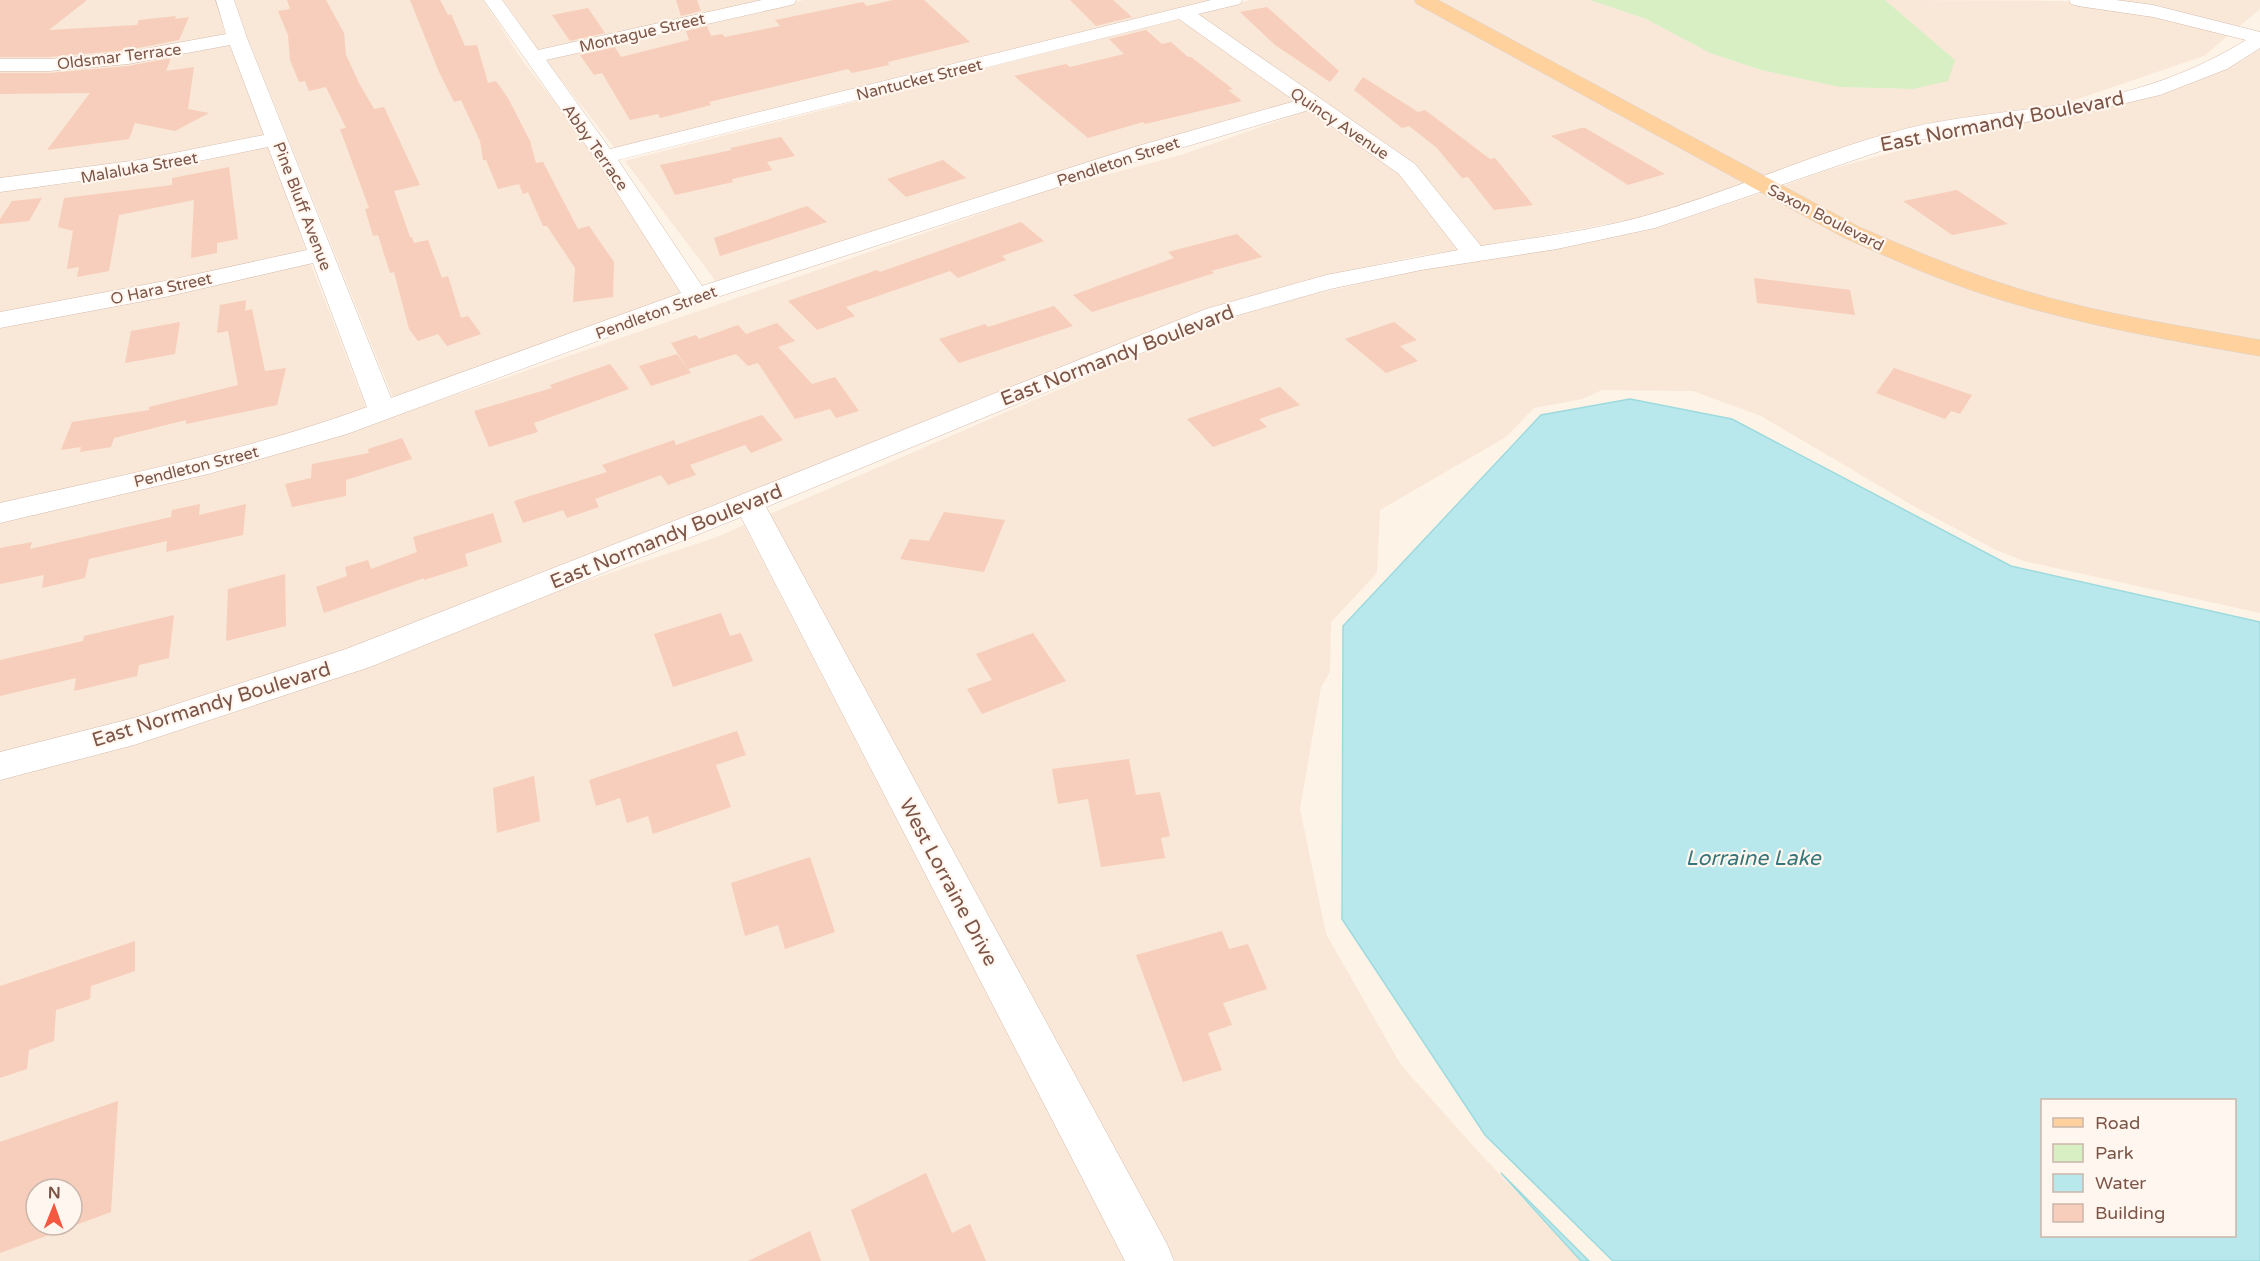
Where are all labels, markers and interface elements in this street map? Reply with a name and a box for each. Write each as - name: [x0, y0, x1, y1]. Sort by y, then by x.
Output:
- street label: Montague Street: [577, 9, 707, 57]
- street label: Oldsmar Terrace: [56, 39, 182, 75]
- street label: Nantucket Street: [854, 55, 984, 105]
- street label: Quincy Avenue: [1286, 83, 1393, 164]
- street label: East Normandy Boulevard: [1878, 87, 2126, 157]
- street label: Abby Terrace: [558, 100, 632, 195]
- street label: Pendleton Street: [1054, 133, 1182, 191]
- street label: Pine Bluff Avenue: [268, 139, 336, 273]
- street label: Malaluka Street: [79, 148, 199, 188]
- street label: Saxon Boulevard: [1764, 180, 1887, 256]
- street label: O Hara Street: [109, 268, 214, 309]
- street label: Pendleton Street: [593, 282, 720, 344]
- street label: East Normandy Boulevard: [997, 300, 1238, 412]
- street label: Pendleton Street: [132, 442, 261, 492]
- street label: East Normandy Boulevard: [547, 479, 786, 595]
- street label: East Normandy Boulevard: [89, 657, 333, 753]
- street label: West Lorraine Drive: [894, 795, 1002, 970]
- water label: Lorraine Lake: [1685, 846, 1822, 871]
- legend: [2041, 1099, 2236, 1237]
- text: Road: [2095, 1112, 2140, 1134]
- text: Park: [2095, 1142, 2134, 1164]
- text: Water: [2095, 1172, 2146, 1194]
- north arrow: [24, 1177, 84, 1237]
- text: N: [48, 1183, 61, 1203]
- text: Building: [2095, 1202, 2165, 1224]

